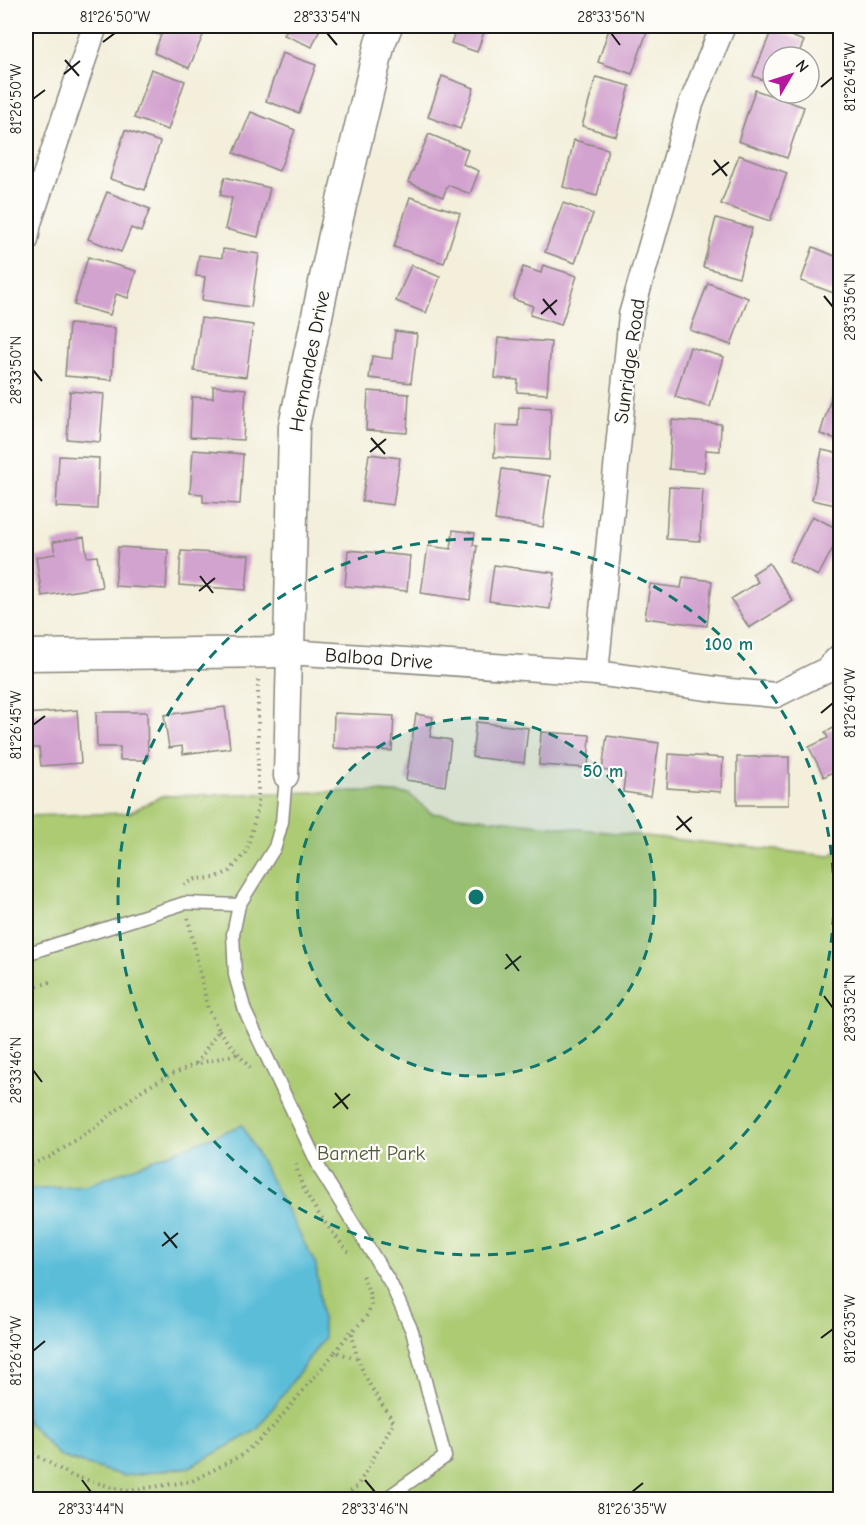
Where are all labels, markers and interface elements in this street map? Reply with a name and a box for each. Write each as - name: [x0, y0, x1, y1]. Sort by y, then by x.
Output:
- text: 81°26'50"W: [80, 8, 150, 26]
- text: 28°33'54"N: [294, 8, 360, 26]
- text: 28°33'56"N: [577, 8, 645, 26]
- text: 81°26'45"W: [841, 43, 859, 111]
- north arrow: [761, 45, 821, 105]
- text: N: [792, 56, 812, 76]
- text: 81°26'50"W: [7, 64, 25, 134]
- text: 28°33'56"N: [841, 273, 859, 341]
- street label: Hernandes Drive: [285, 288, 334, 434]
- street label: Sunridge Road: [609, 297, 650, 425]
- text: 28°33'50"N: [7, 336, 25, 404]
- text: 100 m: [705, 634, 753, 655]
- street label: Balboa Drive: [324, 643, 434, 674]
- text: 81°26'40"W: [841, 668, 859, 738]
- text: 81°26'45"W: [7, 691, 25, 759]
- text: 50 m: [583, 761, 623, 782]
- centre of rings: [466, 887, 486, 907]
- text: 28°33'52"N: [841, 974, 859, 1042]
- text: 28°33'46"N: [7, 1037, 25, 1103]
- park label: Barnett Park: [317, 1142, 425, 1165]
- text: 81°26'35"W: [841, 1294, 859, 1364]
- text: 81°26'40"W: [7, 1316, 25, 1386]
- text: 28°33'44"N: [58, 1500, 124, 1518]
- text: 28°33'46"N: [342, 1500, 408, 1518]
- text: 81°26'35"W: [597, 1500, 667, 1518]

